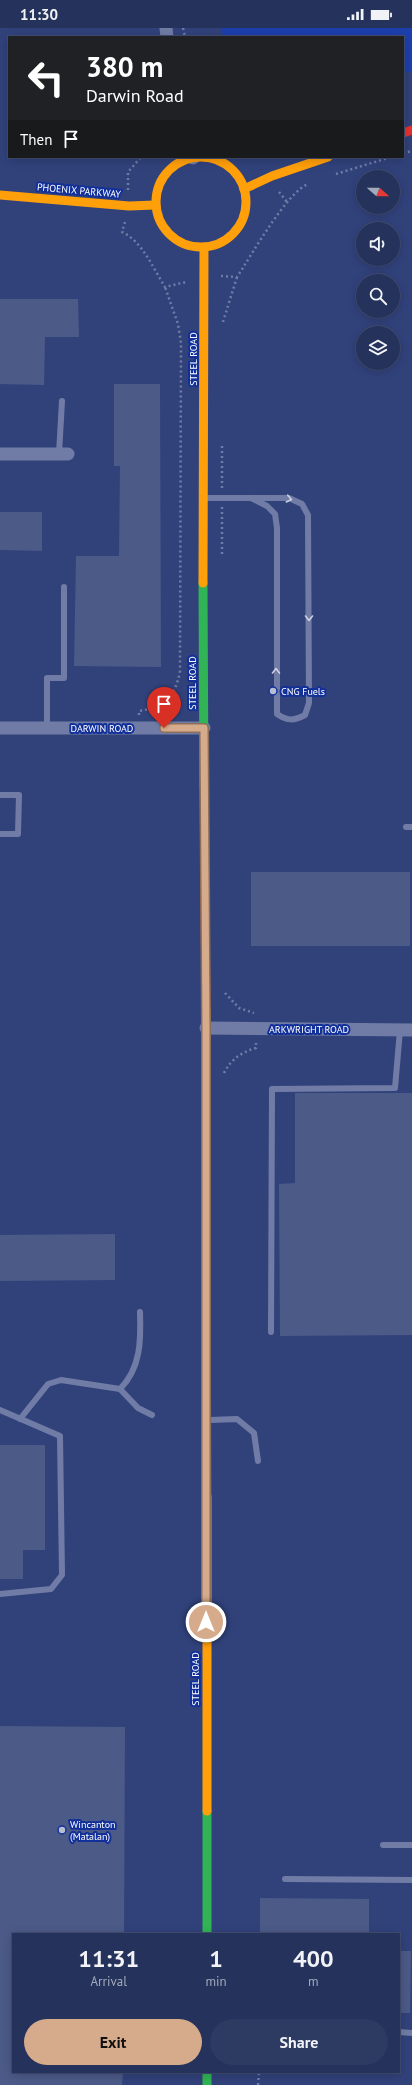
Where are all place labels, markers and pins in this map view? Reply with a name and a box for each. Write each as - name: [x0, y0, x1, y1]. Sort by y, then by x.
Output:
- place label: CNG Fuels: [281, 685, 325, 698]
- marker: CNG Fuels: [268, 686, 278, 696]
- pin: [147, 687, 181, 728]
- place label: Wincanton (Matalan): [70, 1818, 115, 1843]
- marker: Wincanton (Matalan): [57, 1825, 67, 1835]

